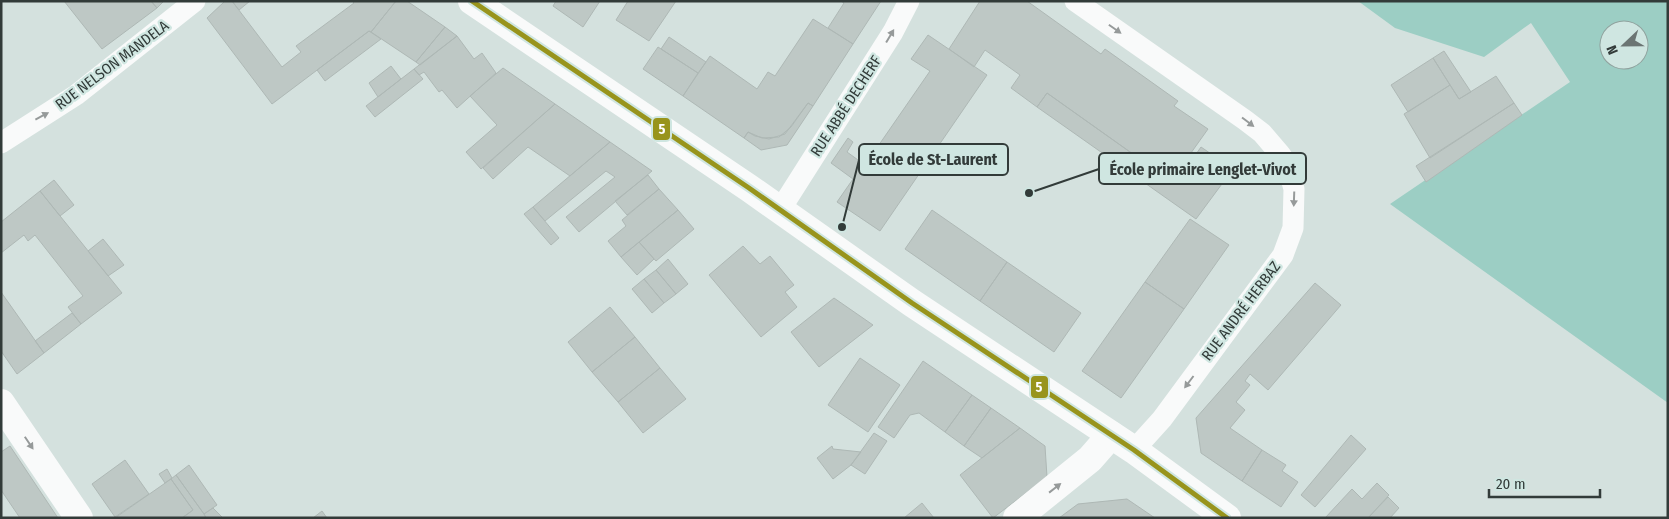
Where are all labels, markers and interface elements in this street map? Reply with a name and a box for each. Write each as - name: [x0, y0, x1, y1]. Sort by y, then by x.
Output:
- street label: RUE NELSON MANDELA: [52, 16, 172, 114]
- north arrow: [1599, 20, 1649, 70]
- one-way arrow: [1108, 24, 1122, 34]
- one-way arrow: [886, 29, 895, 42]
- text: N: [1603, 43, 1622, 57]
- street label: RUE ABBÉ DECHERF: [807, 52, 885, 160]
- one-way arrow: [35, 112, 49, 120]
- line badge: 5: [652, 117, 671, 141]
- one-way arrow: [1241, 117, 1255, 127]
- text: 5: [659, 121, 666, 138]
- callout: École de St-Laurent: [859, 144, 1008, 175]
- text: École de St-Laurent: [869, 149, 998, 169]
- callout: École primaire Lenglet-Vivot: [1099, 153, 1306, 184]
- text: École primaire Lenglet-Vivot: [1110, 159, 1297, 179]
- one-way arrow: [1289, 192, 1297, 208]
- street label: RUE ANDRÉ HERBAZ: [1198, 258, 1284, 364]
- line badge: 5: [1030, 375, 1049, 399]
- one-way arrow: [1183, 375, 1194, 388]
- text: 5: [1036, 379, 1043, 396]
- one-way arrow: [24, 437, 34, 450]
- scale bar: [1489, 466, 1600, 498]
- text: 20 m: [1496, 475, 1526, 493]
- one-way arrow: [1048, 482, 1061, 493]

